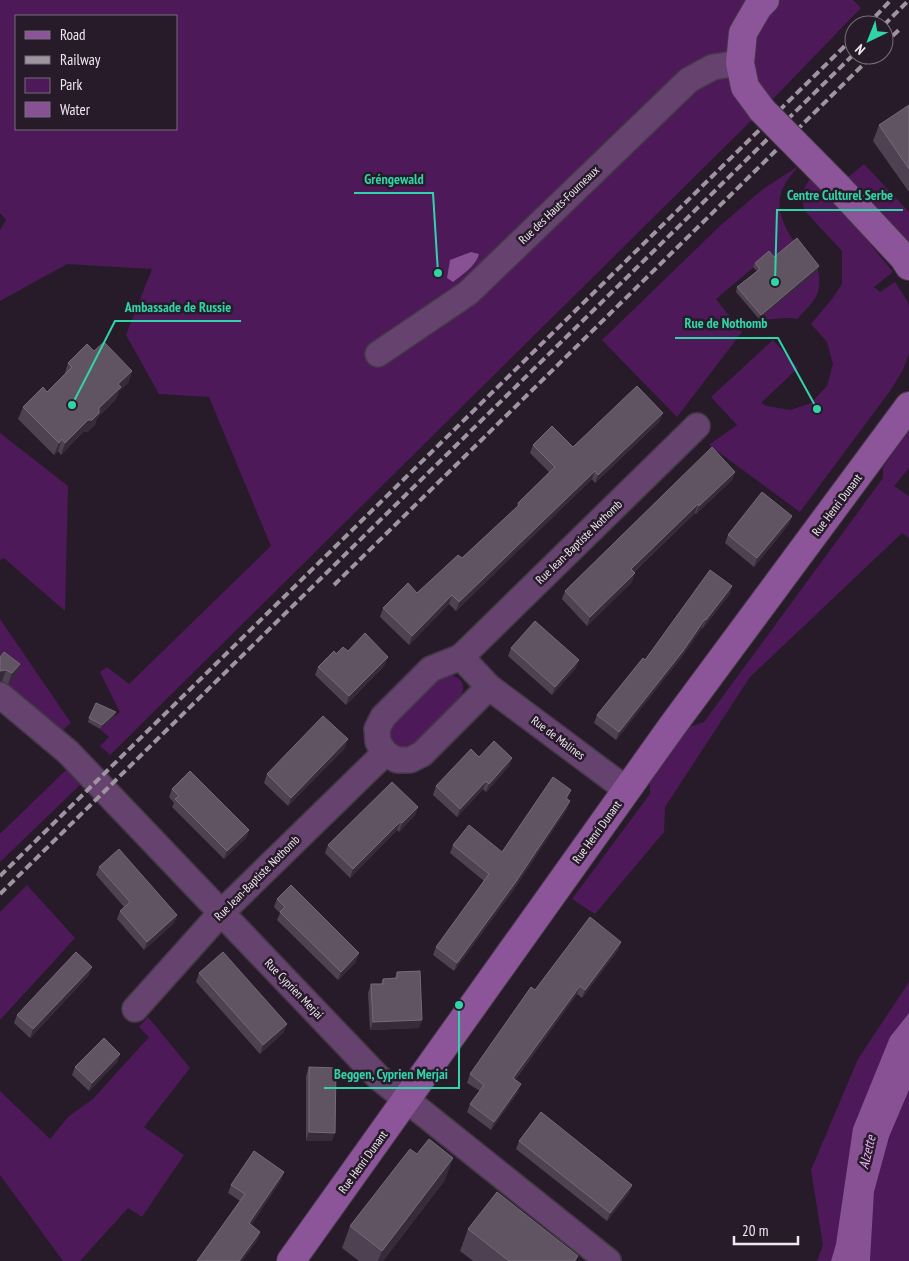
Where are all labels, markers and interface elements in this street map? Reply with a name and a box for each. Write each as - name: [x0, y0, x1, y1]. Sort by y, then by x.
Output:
- legend: [15, 15, 178, 130]
- north arrow: [844, 15, 894, 65]
- text: Road: [60, 25, 86, 44]
- text: N: [851, 40, 869, 59]
- text: Railway: [60, 50, 101, 69]
- text: Park: [60, 75, 82, 94]
- text: Water: [60, 100, 91, 119]
- street label: Rue des Hauts-Fourneaux: [515, 162, 602, 247]
- callout: Gréngewald: [354, 164, 433, 193]
- text: Gréngewald: [364, 170, 424, 188]
- callout: Centre Culturel Serbe: [777, 181, 903, 210]
- text: Centre Culturel Serbe: [787, 186, 893, 204]
- callout: Ambassade de Russie: [115, 292, 241, 321]
- text: Ambassade de Russie: [124, 298, 231, 316]
- callout: Rue de Nothomb: [675, 309, 778, 338]
- text: Rue de Nothomb: [684, 314, 768, 332]
- street label: Rue Henri Dunant: [808, 470, 865, 539]
- street label: Rue Jean-Baptiste Nothomb: [532, 496, 625, 587]
- street label: Rue de Malines: [529, 713, 588, 763]
- street label: Rue Henri Dunant: [569, 797, 625, 866]
- street label: Rue Jean-Baptiste Nothomb: [211, 832, 302, 923]
- street label: Rue Cyprien Merjai: [262, 955, 327, 1022]
- callout: Beggen, Cyprien Merjai: [324, 1059, 459, 1088]
- text: Beggen, Cyprien Merjai: [334, 1065, 448, 1083]
- street label: Rue Henri Dunant: [335, 1127, 391, 1196]
- water label: Alzette: [854, 1132, 880, 1171]
- scale bar: [734, 1214, 798, 1246]
- text: 20 m: [742, 1221, 768, 1240]

